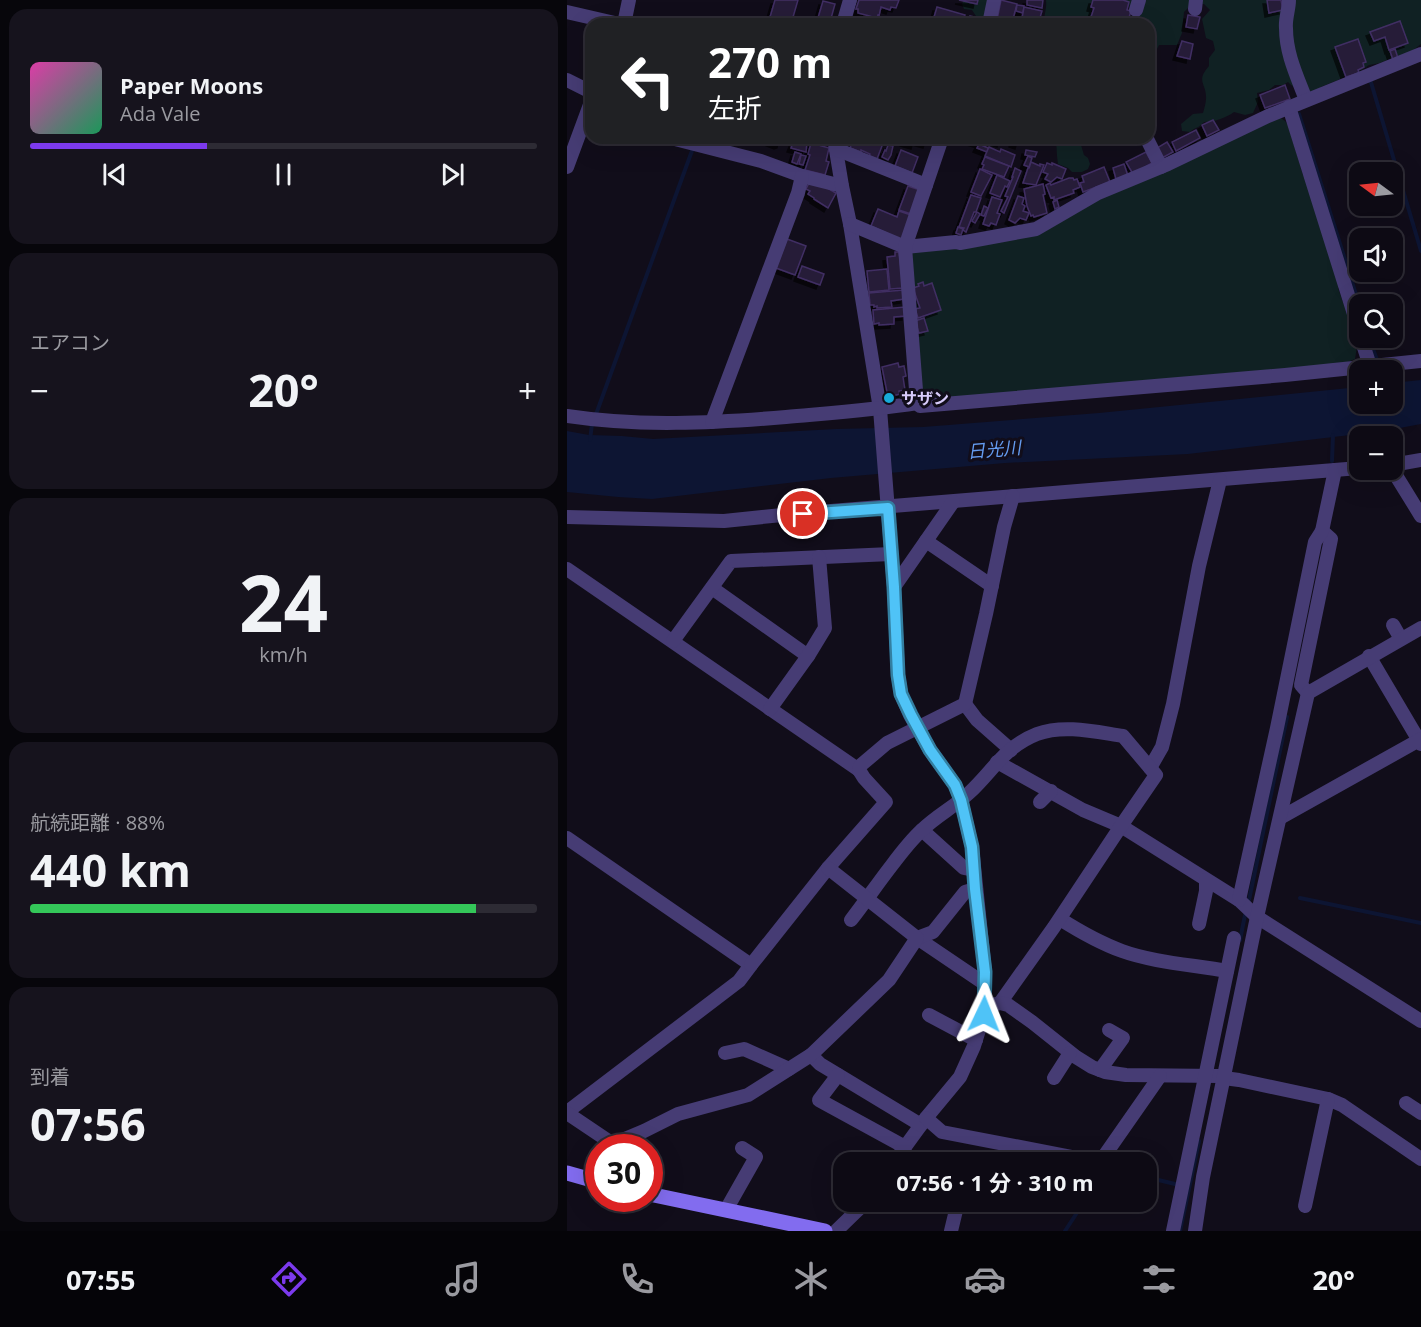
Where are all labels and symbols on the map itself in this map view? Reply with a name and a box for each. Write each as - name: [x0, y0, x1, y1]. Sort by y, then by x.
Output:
- north arrow: [1349, 162, 1403, 216]
- place label: サザン: [901, 387, 949, 409]
- marker: サザン: [882, 391, 896, 405]
- water label: 日光川: [966, 435, 1024, 463]
- pin: [777, 488, 828, 539]
- position arrow: [952, 982, 1016, 1046]
- speed limit sign: 30: [585, 1134, 663, 1212]

